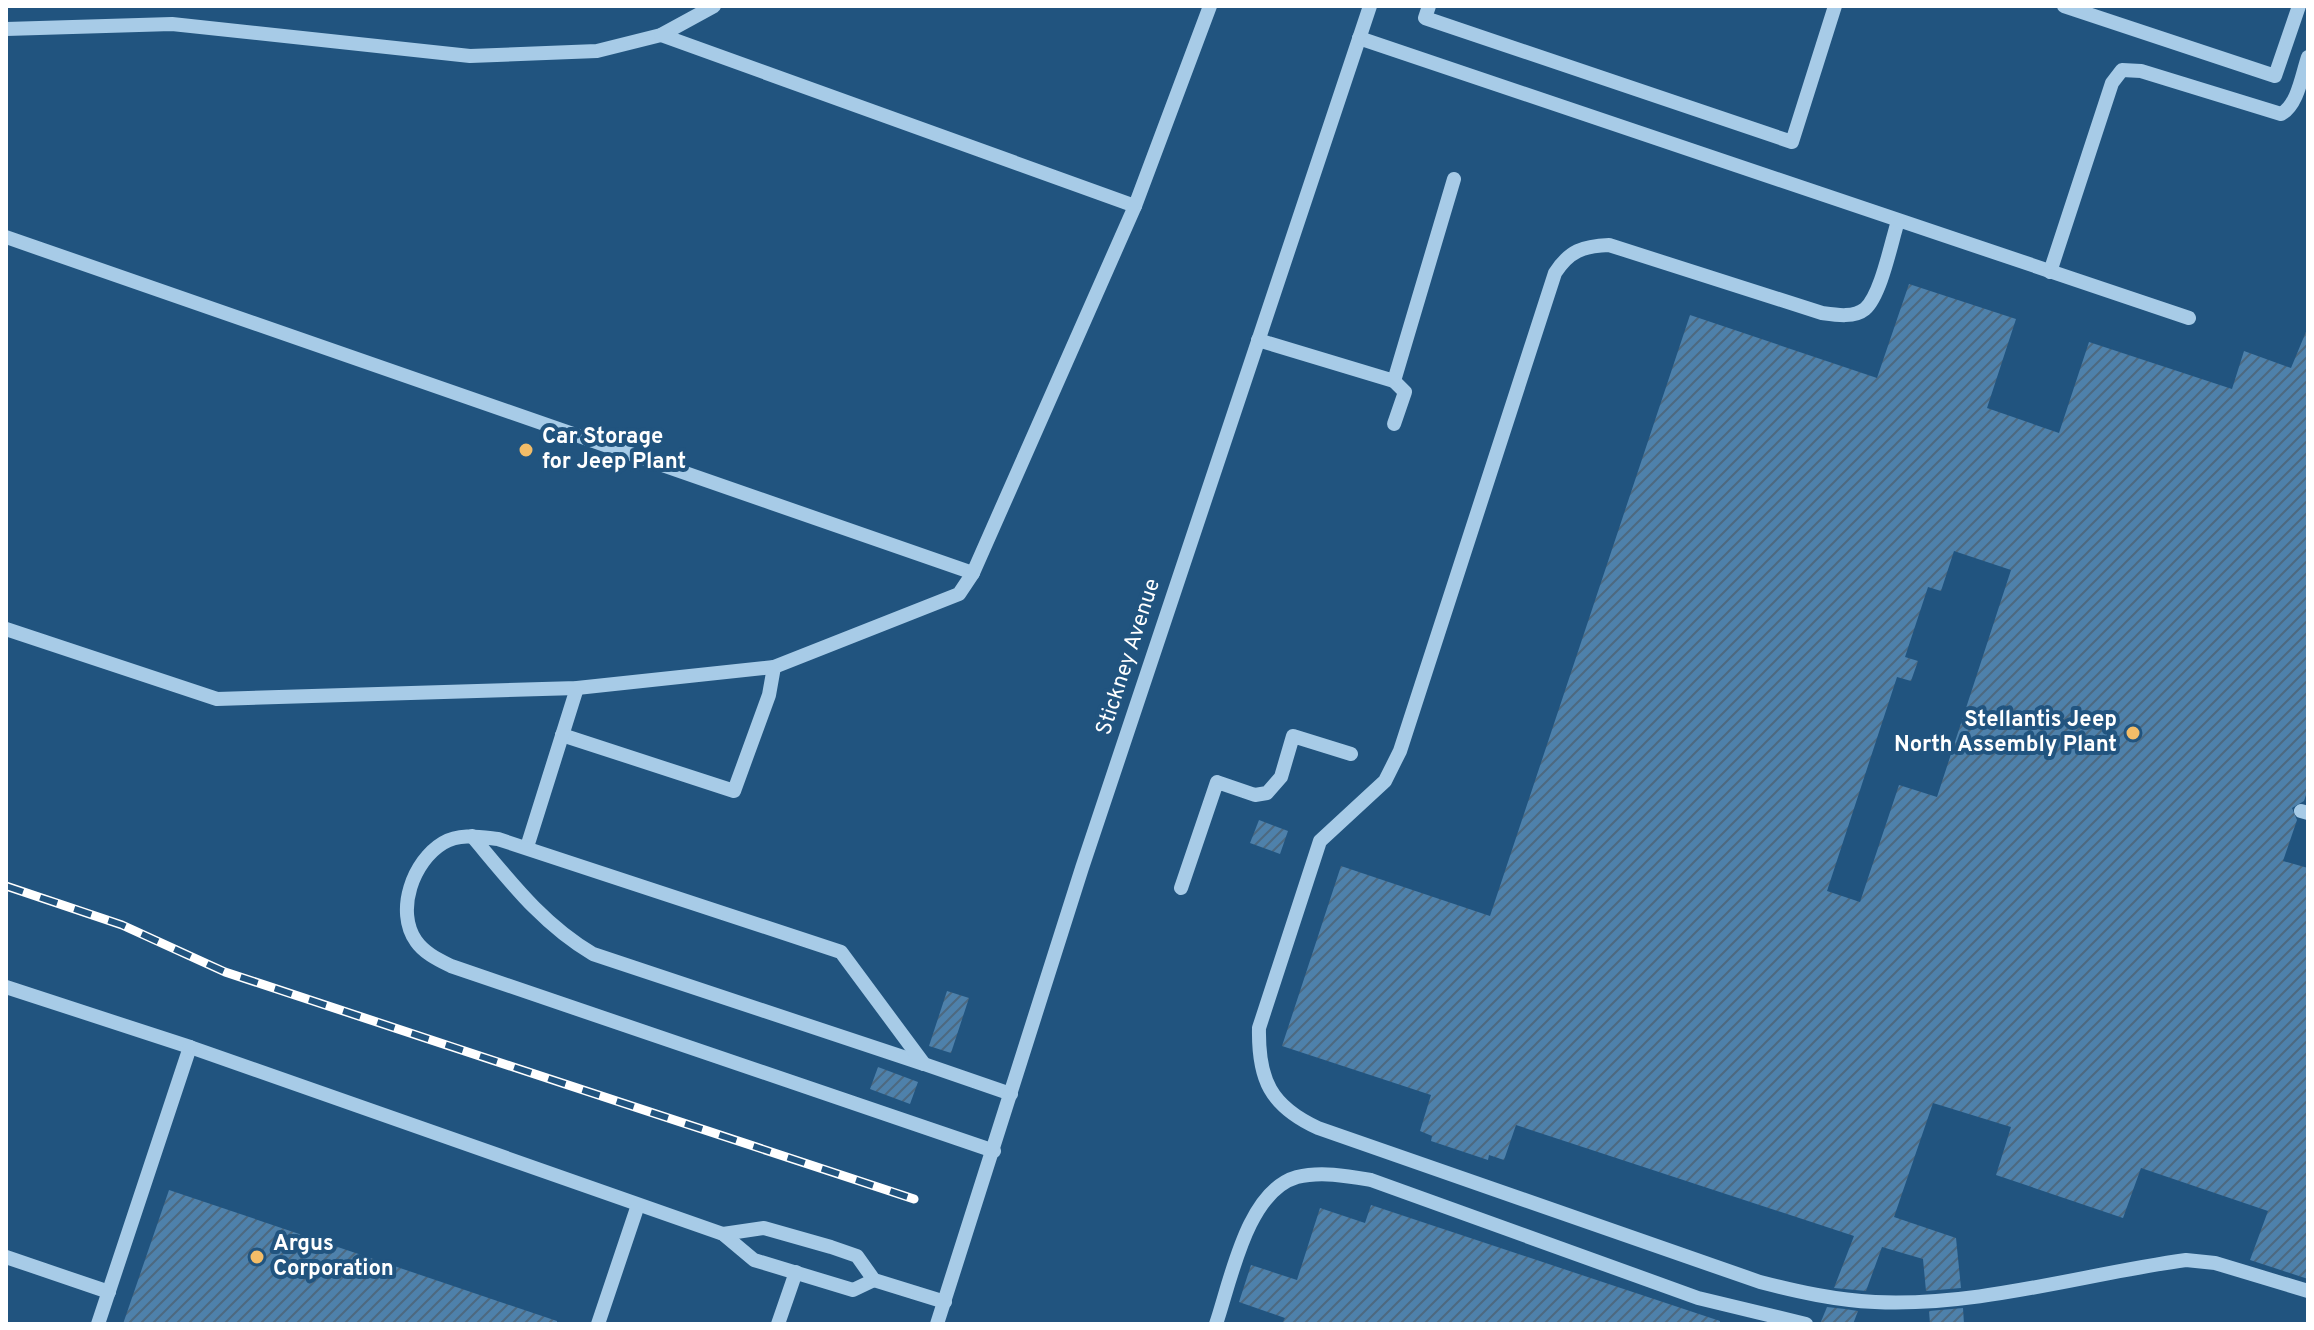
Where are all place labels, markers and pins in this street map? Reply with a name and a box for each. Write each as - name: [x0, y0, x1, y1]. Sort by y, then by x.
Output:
- place label: Car Storage for Jeep Plant: [542, 424, 686, 476]
- marker: Car Storage for Jeep Plant: [517, 441, 535, 459]
- place label: Stellantis Jeep North Assembly Plant: [1894, 707, 2117, 759]
- marker: Stellantis Jeep North Assembly Plant: [2124, 724, 2142, 742]
- place label: Argus Corporation: [273, 1231, 394, 1283]
- marker: Argus Corporation: [248, 1248, 266, 1266]

